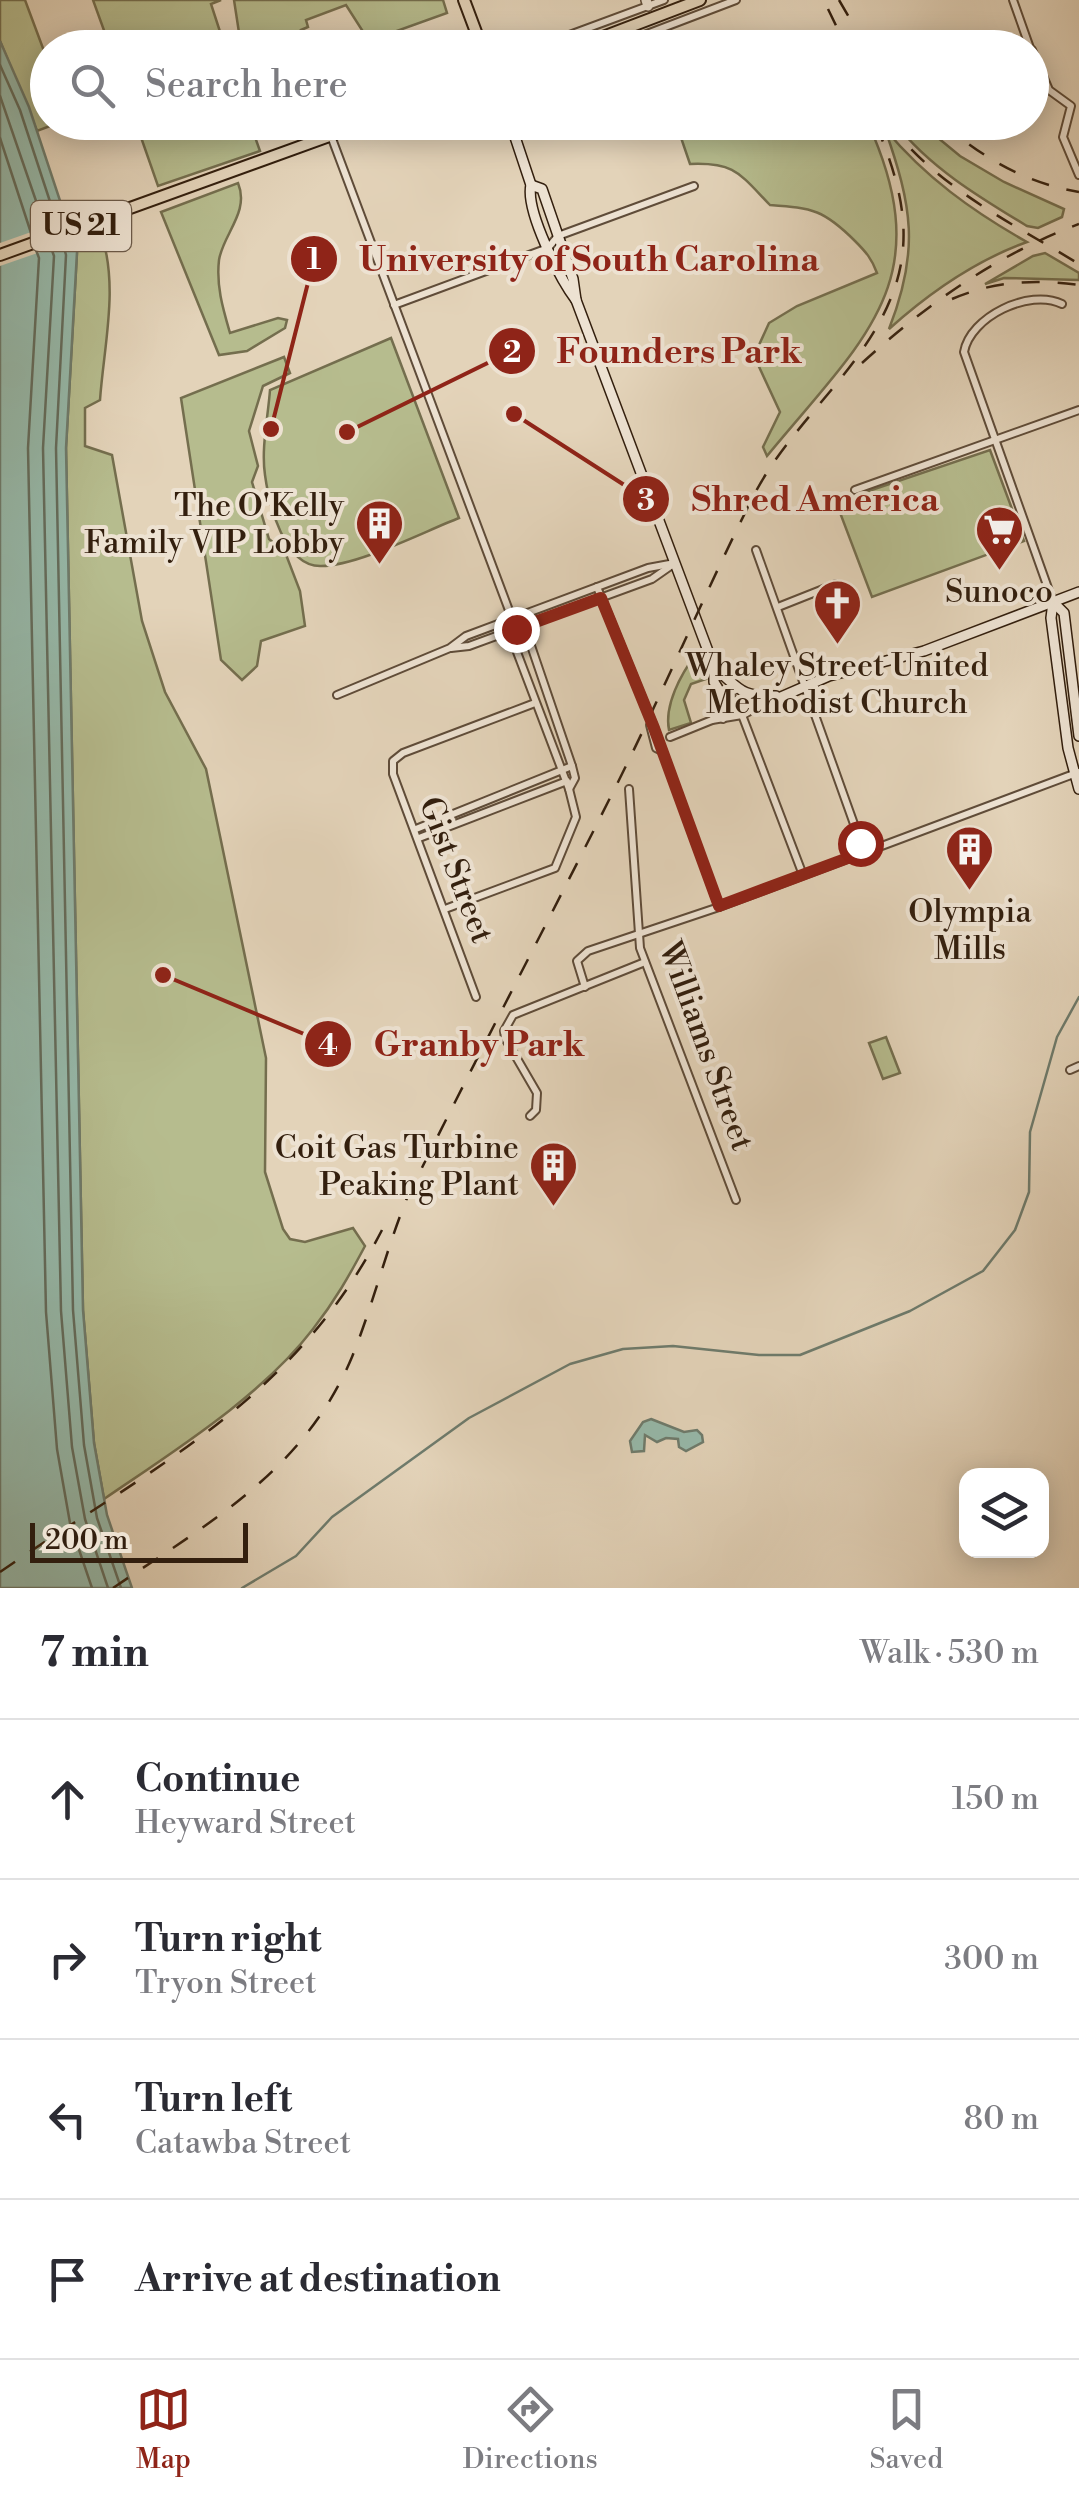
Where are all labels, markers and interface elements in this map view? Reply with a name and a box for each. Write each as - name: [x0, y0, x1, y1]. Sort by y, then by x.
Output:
- search box: [30, 30, 1049, 140]
- icon: search: [65, 58, 120, 113]
- text: Search here: [145, 62, 348, 109]
- road number: US 21: [31, 201, 131, 251]
- callout: University of South Carolina: [289, 226, 839, 291]
- text: University of South Carolina: [359, 239, 820, 282]
- text: 1: [307, 241, 322, 279]
- callout: Founders Park: [487, 319, 822, 384]
- text: Founders Park: [556, 331, 802, 374]
- text: 2: [503, 334, 521, 372]
- callout: Shred America: [621, 467, 959, 532]
- text: Shred America: [691, 479, 940, 522]
- text: 3: [637, 482, 655, 520]
- place label: The O'Kelly Family VIP Lobby: [84, 486, 344, 563]
- building icon: The O'Kelly Family VIP Lobby: [353, 498, 405, 566]
- supermarket icon: Sunoco: [973, 504, 1025, 572]
- place label: Sunoco: [945, 572, 1053, 612]
- church icon: Whaley Street United Methodist Church: [811, 578, 863, 646]
- route end: [494, 607, 540, 653]
- place label: Whaley Street United Methodist Church: [685, 646, 988, 723]
- street label: Gist Street: [410, 791, 502, 949]
- route start: [838, 821, 884, 867]
- building icon: Olympia Mills: [944, 824, 996, 892]
- place label: Olympia Mills: [908, 892, 1032, 969]
- street label: Williams Street: [649, 935, 762, 1156]
- callout: Granby Park: [303, 1012, 604, 1077]
- text: Granby Park: [374, 1024, 585, 1067]
- text: 4: [318, 1027, 338, 1065]
- place label: Coit Gas Turbine Peaking Plant: [275, 1128, 519, 1205]
- building icon: Coit Gas Turbine Peaking Plant: [528, 1140, 580, 1208]
- map controls: [959, 1468, 1049, 1558]
- button: layers: [959, 1468, 1049, 1558]
- scale bar: [30, 1518, 248, 1562]
- text: 200 m: [45, 1523, 128, 1558]
- text: 7 min: [40, 1627, 149, 1680]
- text: Walk · 530 m: [860, 1633, 1039, 1673]
- text: Continue: [135, 1756, 300, 1803]
- icon: ahead: [40, 1772, 95, 1827]
- text: 150 m: [952, 1779, 1039, 1819]
- text: Heyward Street: [135, 1803, 356, 1843]
- text: Turn right: [135, 1916, 321, 1963]
- icon: right: [40, 1932, 95, 1987]
- text: 300 m: [944, 1939, 1039, 1979]
- text: Tryon Street: [135, 1963, 317, 2003]
- text: Turn left: [135, 2076, 292, 2123]
- icon: left: [40, 2092, 95, 2147]
- text: 80 m: [964, 2099, 1039, 2139]
- text: Catawba Street: [135, 2123, 351, 2163]
- icon: arrive: [40, 2252, 95, 2307]
- text: Arrive at destination: [135, 2256, 501, 2303]
- tab: Map: [136, 2382, 191, 2477]
- tab: Directions: [463, 2382, 598, 2477]
- tab: Saved: [870, 2382, 943, 2477]

